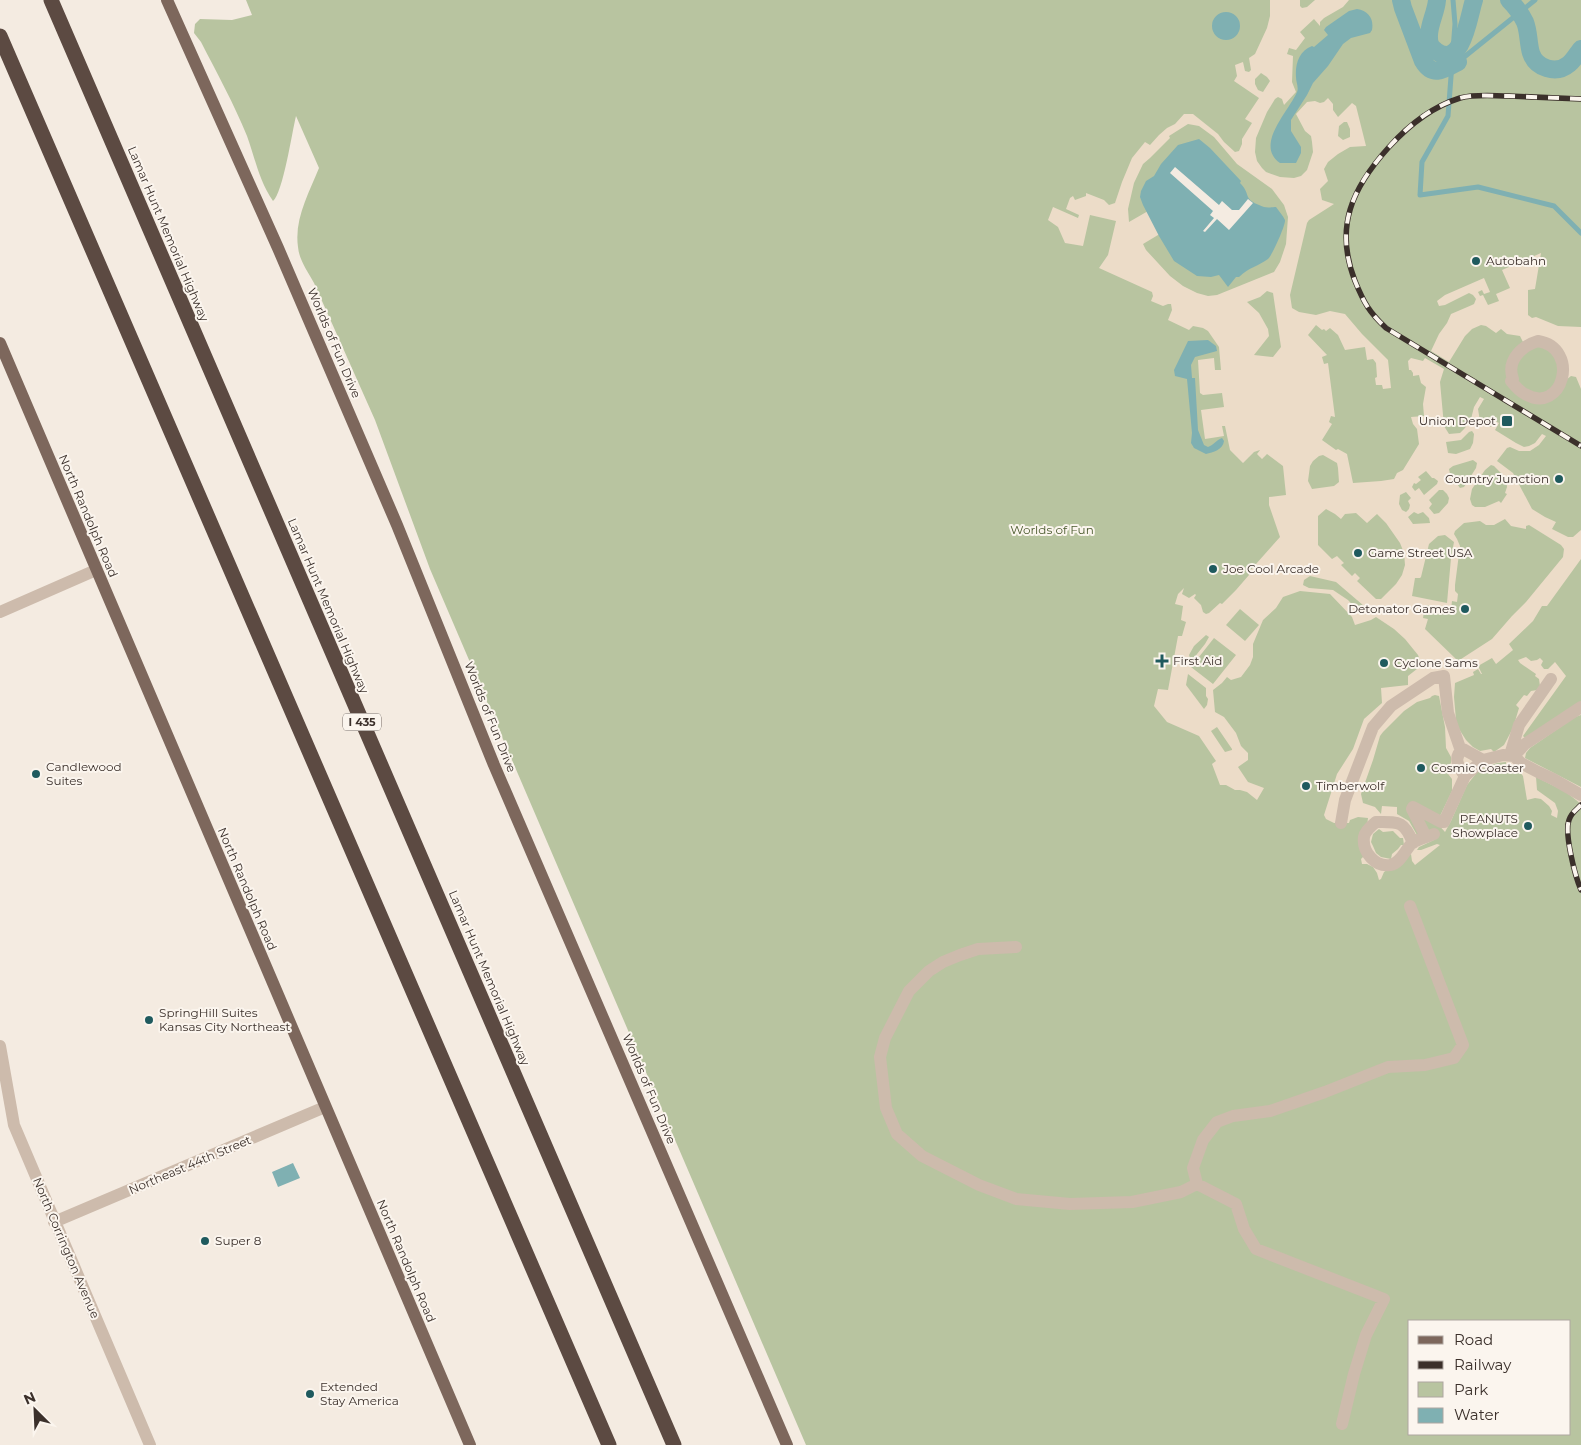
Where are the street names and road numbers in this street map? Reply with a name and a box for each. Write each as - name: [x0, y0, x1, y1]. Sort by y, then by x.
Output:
- street label: Lamar Hunt Memorial Highway: [125, 144, 212, 324]
- street label: Worlds of Fun Drive: [304, 285, 364, 400]
- street label: North Randolph Road: [56, 452, 121, 579]
- street label: Lamar Hunt Memorial Highway: [285, 516, 372, 696]
- street label: Worlds of Fun Drive: [461, 659, 520, 774]
- road number: I 435: [343, 714, 381, 730]
- street label: North Randolph Road: [215, 825, 280, 952]
- street label: Lamar Hunt Memorial Highway: [446, 888, 533, 1068]
- street label: Worlds of Fun Drive: [619, 1031, 679, 1146]
- street label: Northeast 44th Street: [126, 1132, 253, 1197]
- street label: North Corrington Avenue: [30, 1175, 103, 1321]
- street label: North Randolph Road: [374, 1197, 439, 1324]

